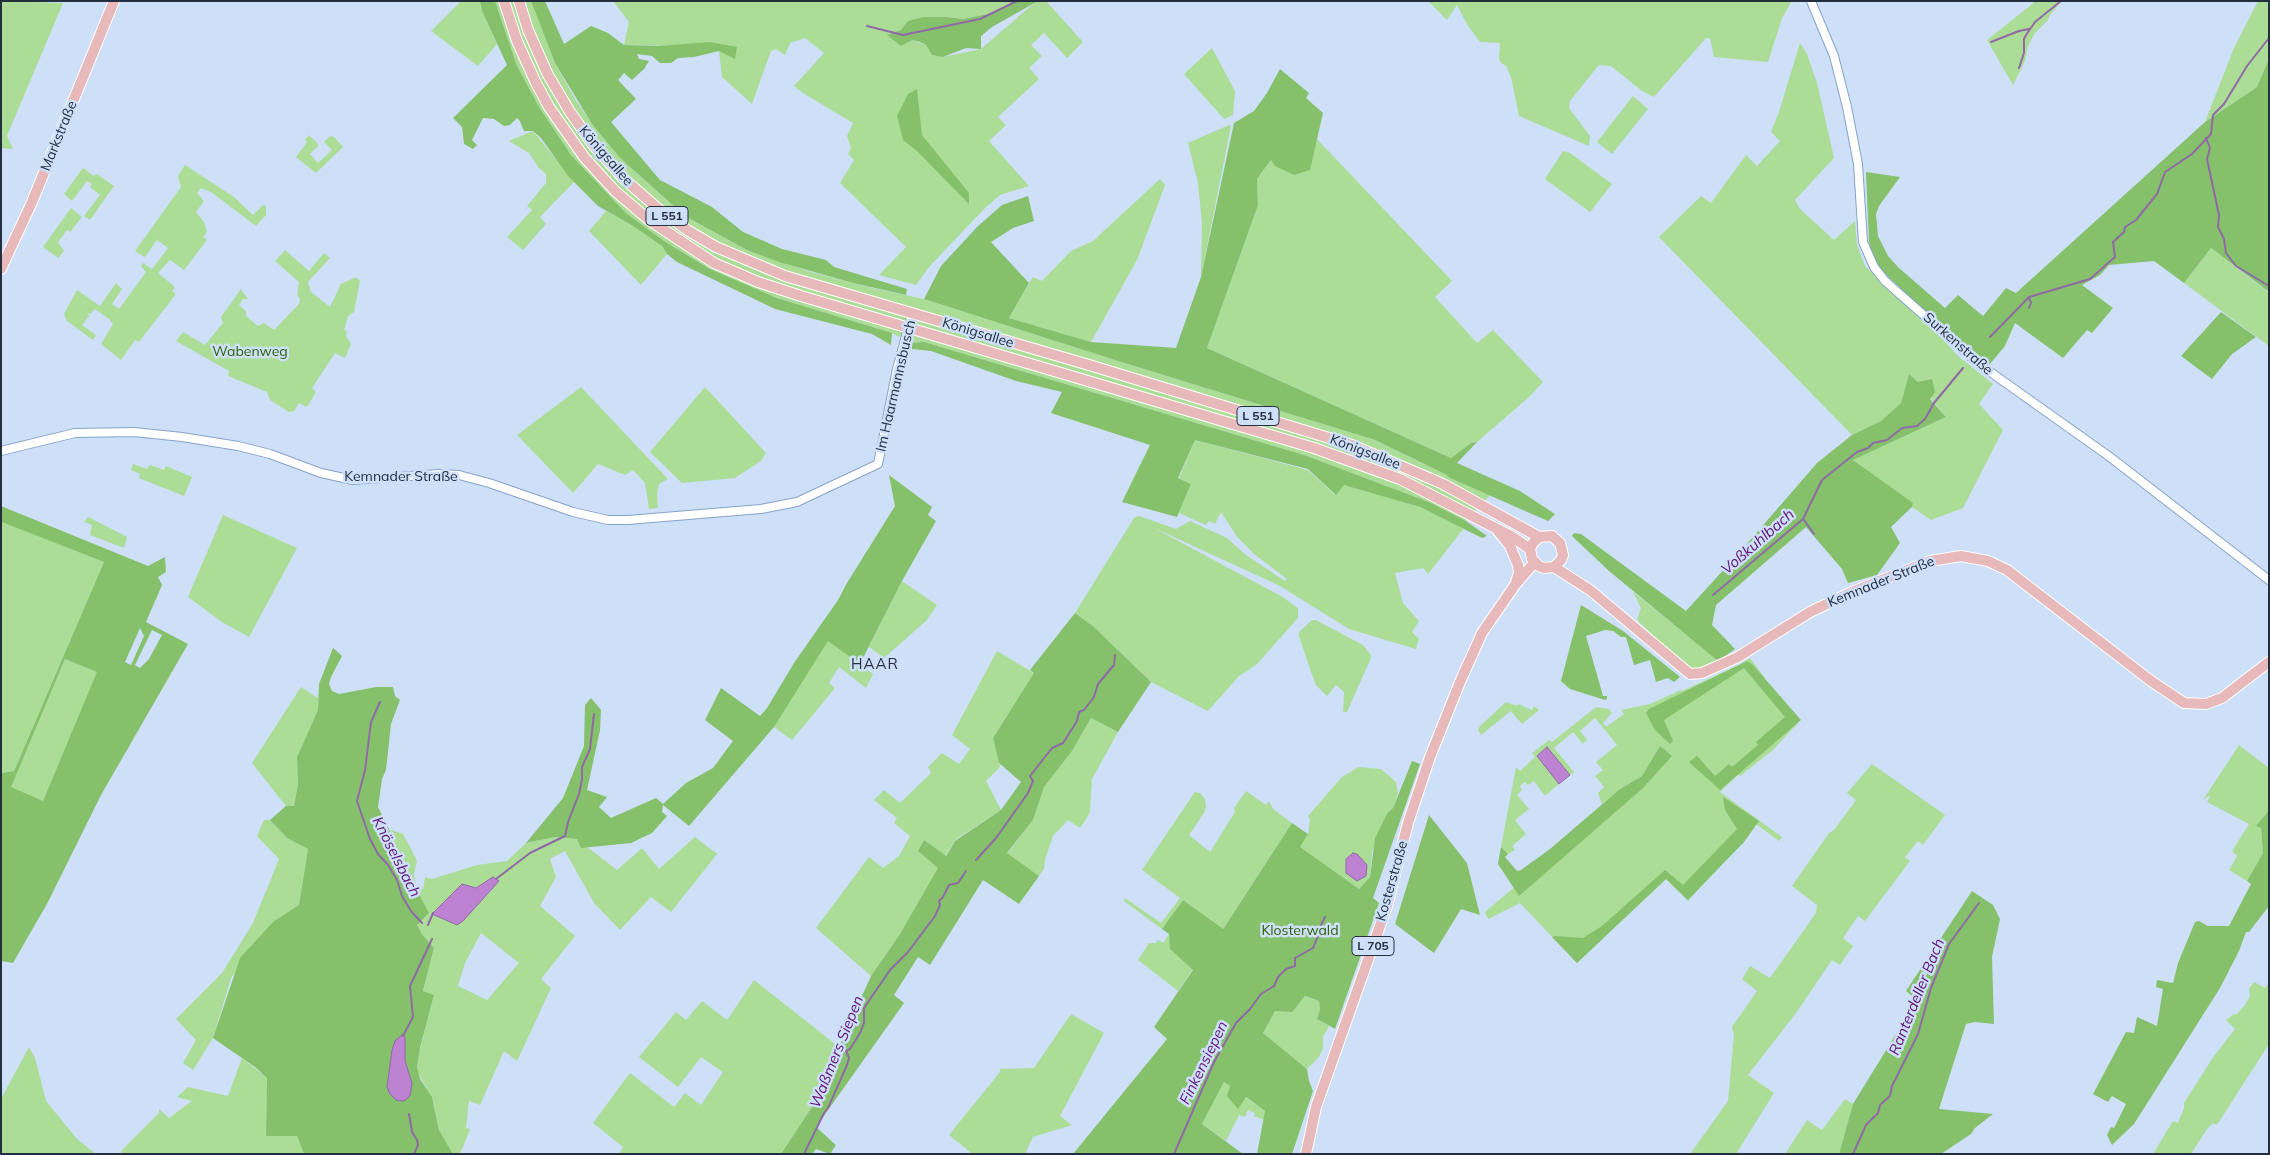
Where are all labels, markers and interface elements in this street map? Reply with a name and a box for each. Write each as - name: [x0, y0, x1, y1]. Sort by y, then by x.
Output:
- street label: Markstraße: [37, 98, 81, 174]
- street label: Königsallee: [575, 123, 637, 189]
- road number: L 551: [646, 207, 688, 226]
- street label: Surkenstraße: [1920, 309, 1996, 379]
- street label: Königsallee: [940, 314, 1016, 352]
- street label: Im Haarmannsbusch: [873, 318, 919, 454]
- park label: Wabenweg: [212, 344, 288, 360]
- road number: L 551: [1237, 406, 1279, 426]
- street label: Königsallee: [1327, 431, 1403, 473]
- street label: Kemnader Straße: [344, 469, 458, 485]
- water label: Voßkuhlbach: [1718, 505, 1798, 579]
- street label: Kemnader Straße: [1825, 553, 1937, 611]
- district label: HAAR: [851, 655, 899, 673]
- water label: Knöselsbach: [368, 814, 424, 900]
- street label: Kosterstraße: [1373, 839, 1411, 923]
- park label: Klosterwald: [1261, 923, 1339, 939]
- road number: L 705: [1352, 936, 1394, 956]
- water label: Ranterdeller Bach: [1885, 936, 1949, 1058]
- water label: Waßmers Siepen: [806, 993, 868, 1111]
- water label: Finkensiepen: [1176, 1018, 1232, 1108]

